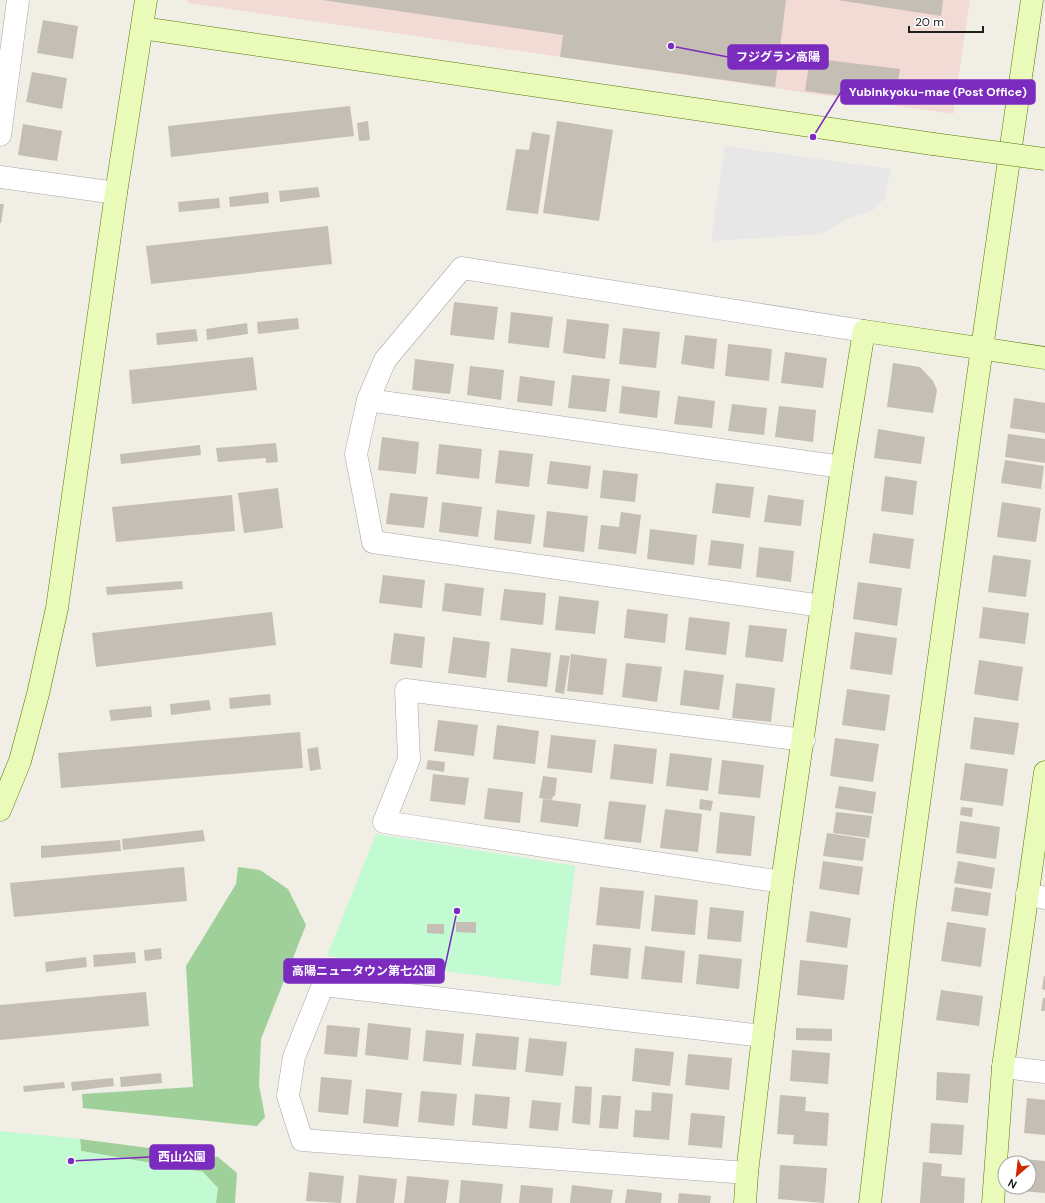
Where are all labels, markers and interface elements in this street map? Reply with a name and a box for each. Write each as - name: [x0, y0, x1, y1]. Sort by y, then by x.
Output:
- scale bar: [909, 8, 983, 34]
- text: 20 m: [915, 14, 944, 30]
- callout: フジグラン高陽: [728, 45, 828, 69]
- text: フジグラン高陽: [736, 49, 820, 65]
- callout: Yubinkyoku-mae (Post Office): [841, 80, 1035, 104]
- text: Yubinkyoku-mae (Post Office): [849, 84, 1027, 100]
- callout: 高陽ニュータウン第七公園: [284, 959, 444, 983]
- text: 高陽ニュータウン第七公園: [292, 963, 436, 979]
- callout: 西山公園: [150, 1145, 214, 1169]
- text: 西山公園: [158, 1149, 206, 1165]
- north arrow: [997, 1155, 1037, 1195]
- text: N: [1005, 1176, 1019, 1192]

